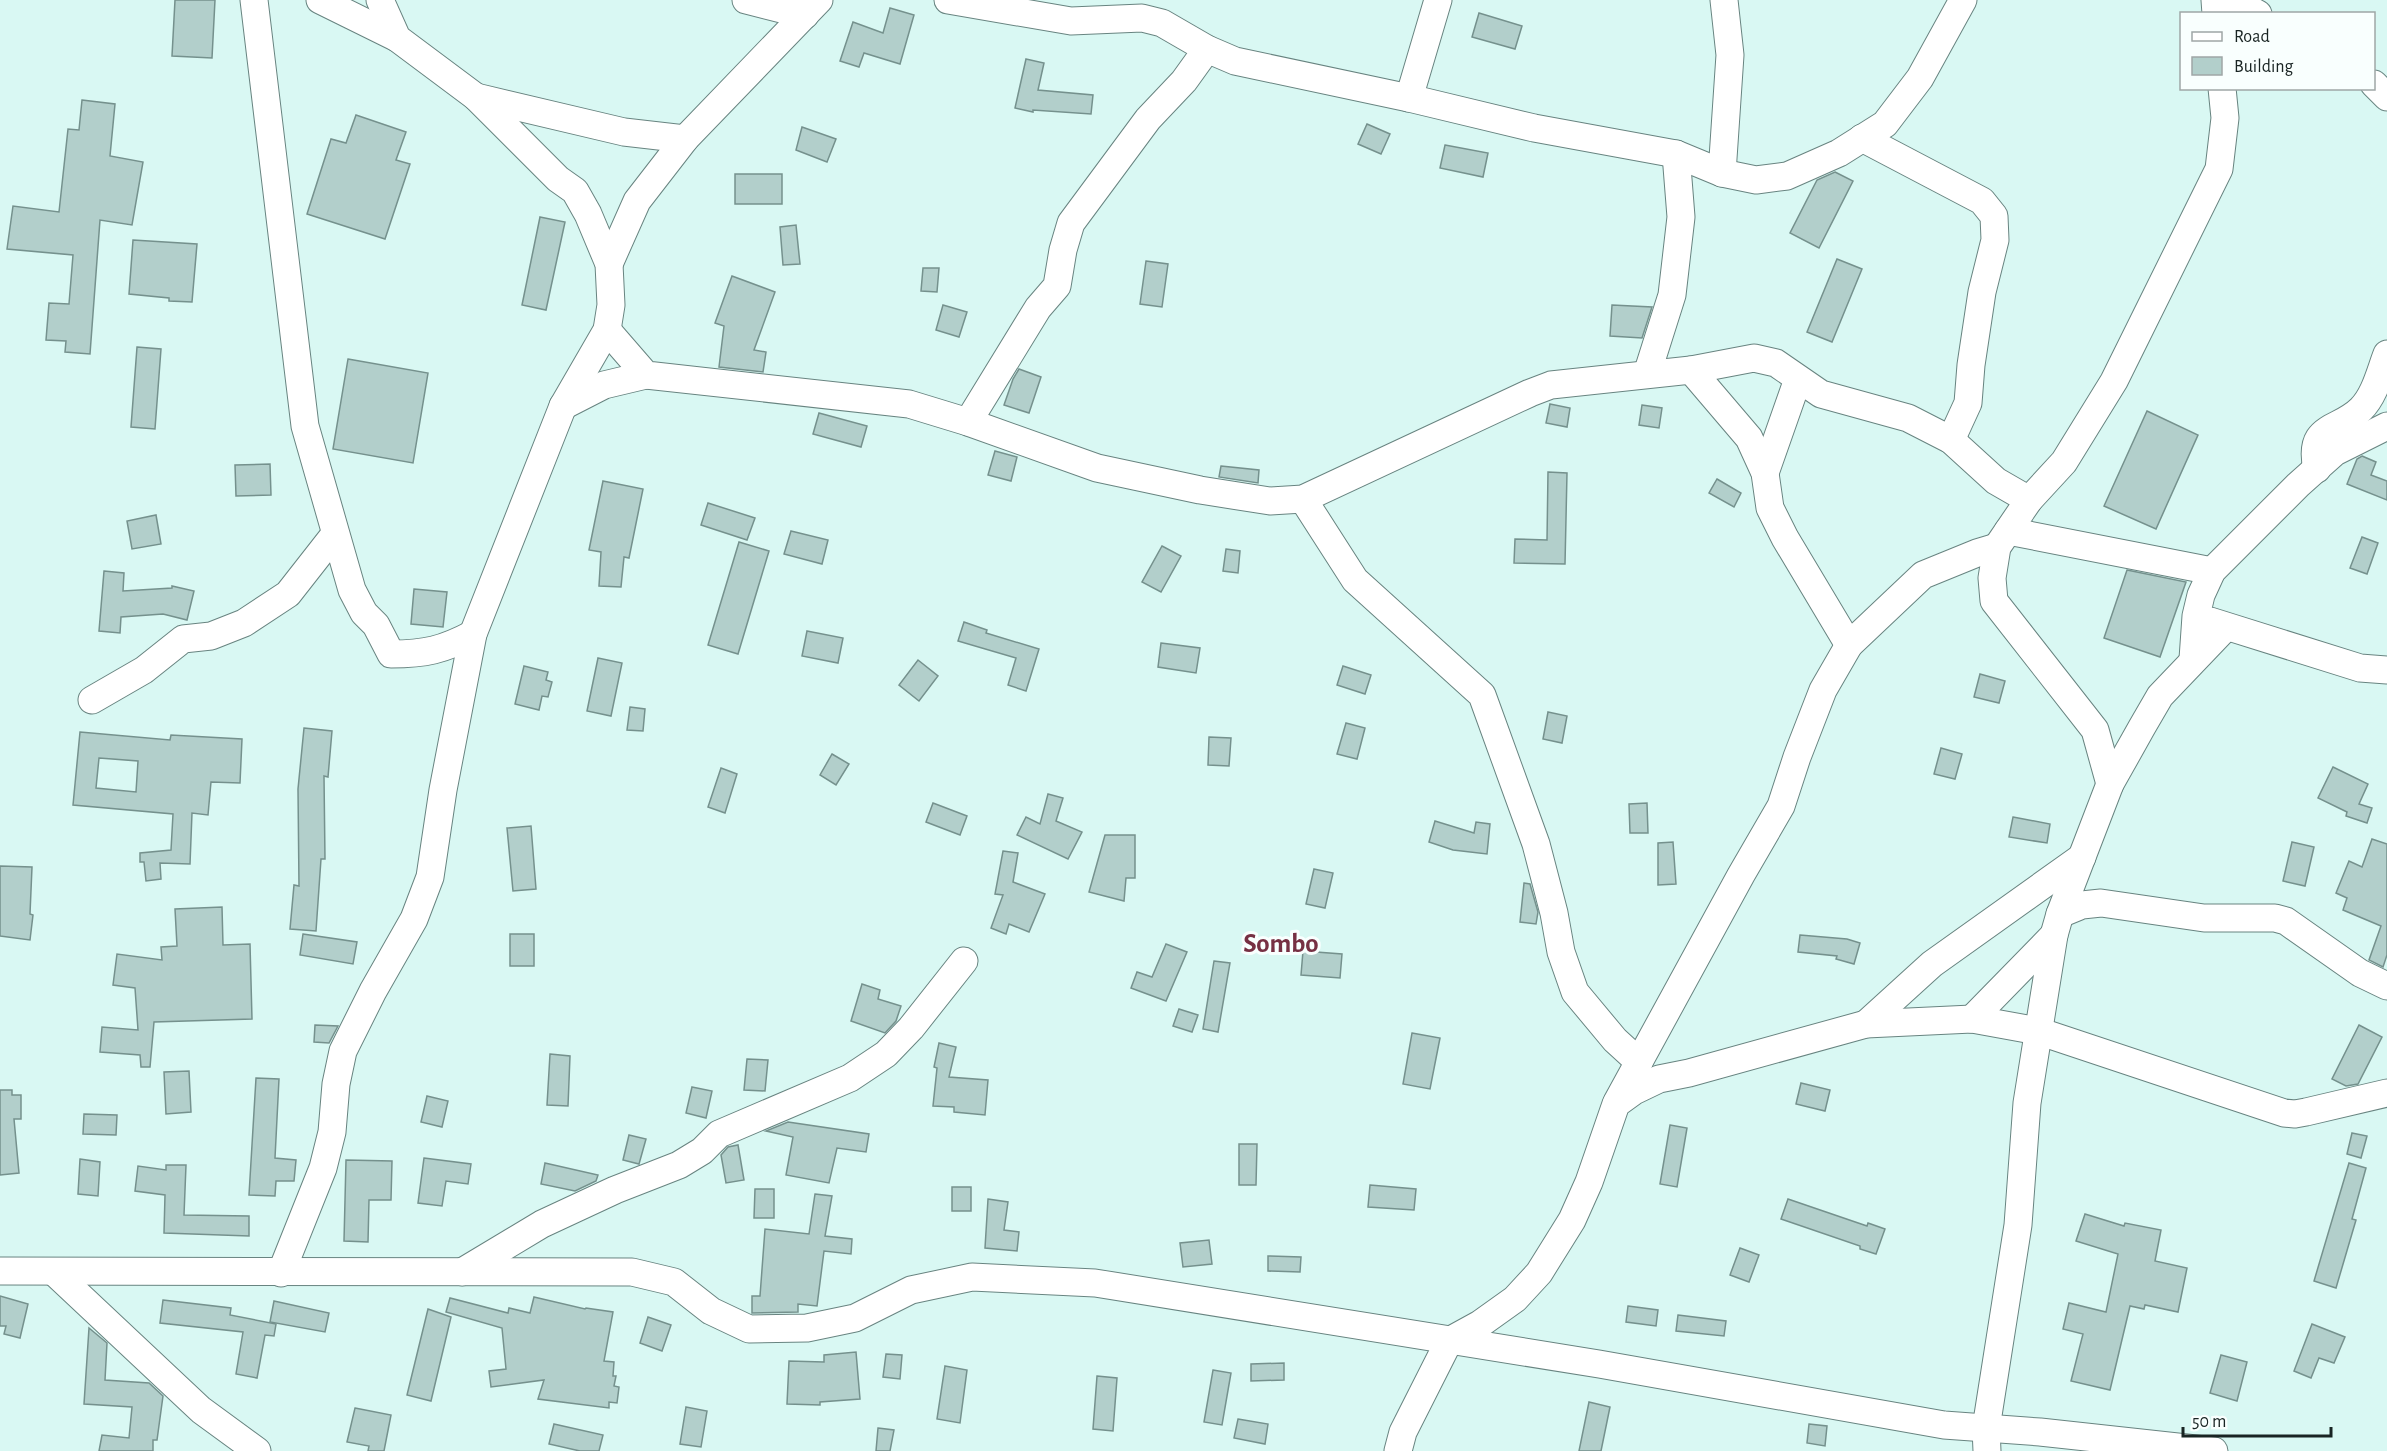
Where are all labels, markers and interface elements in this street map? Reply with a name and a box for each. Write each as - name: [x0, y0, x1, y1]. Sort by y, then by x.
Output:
- legend: [2180, 12, 2375, 90]
- text: Road: [2234, 28, 2270, 46]
- text: Building: [2234, 58, 2294, 76]
- district label: Sombo: [1243, 930, 1319, 957]
- scale bar: [2183, 1400, 2332, 1438]
- text: 50 m: [2192, 1413, 2226, 1431]

